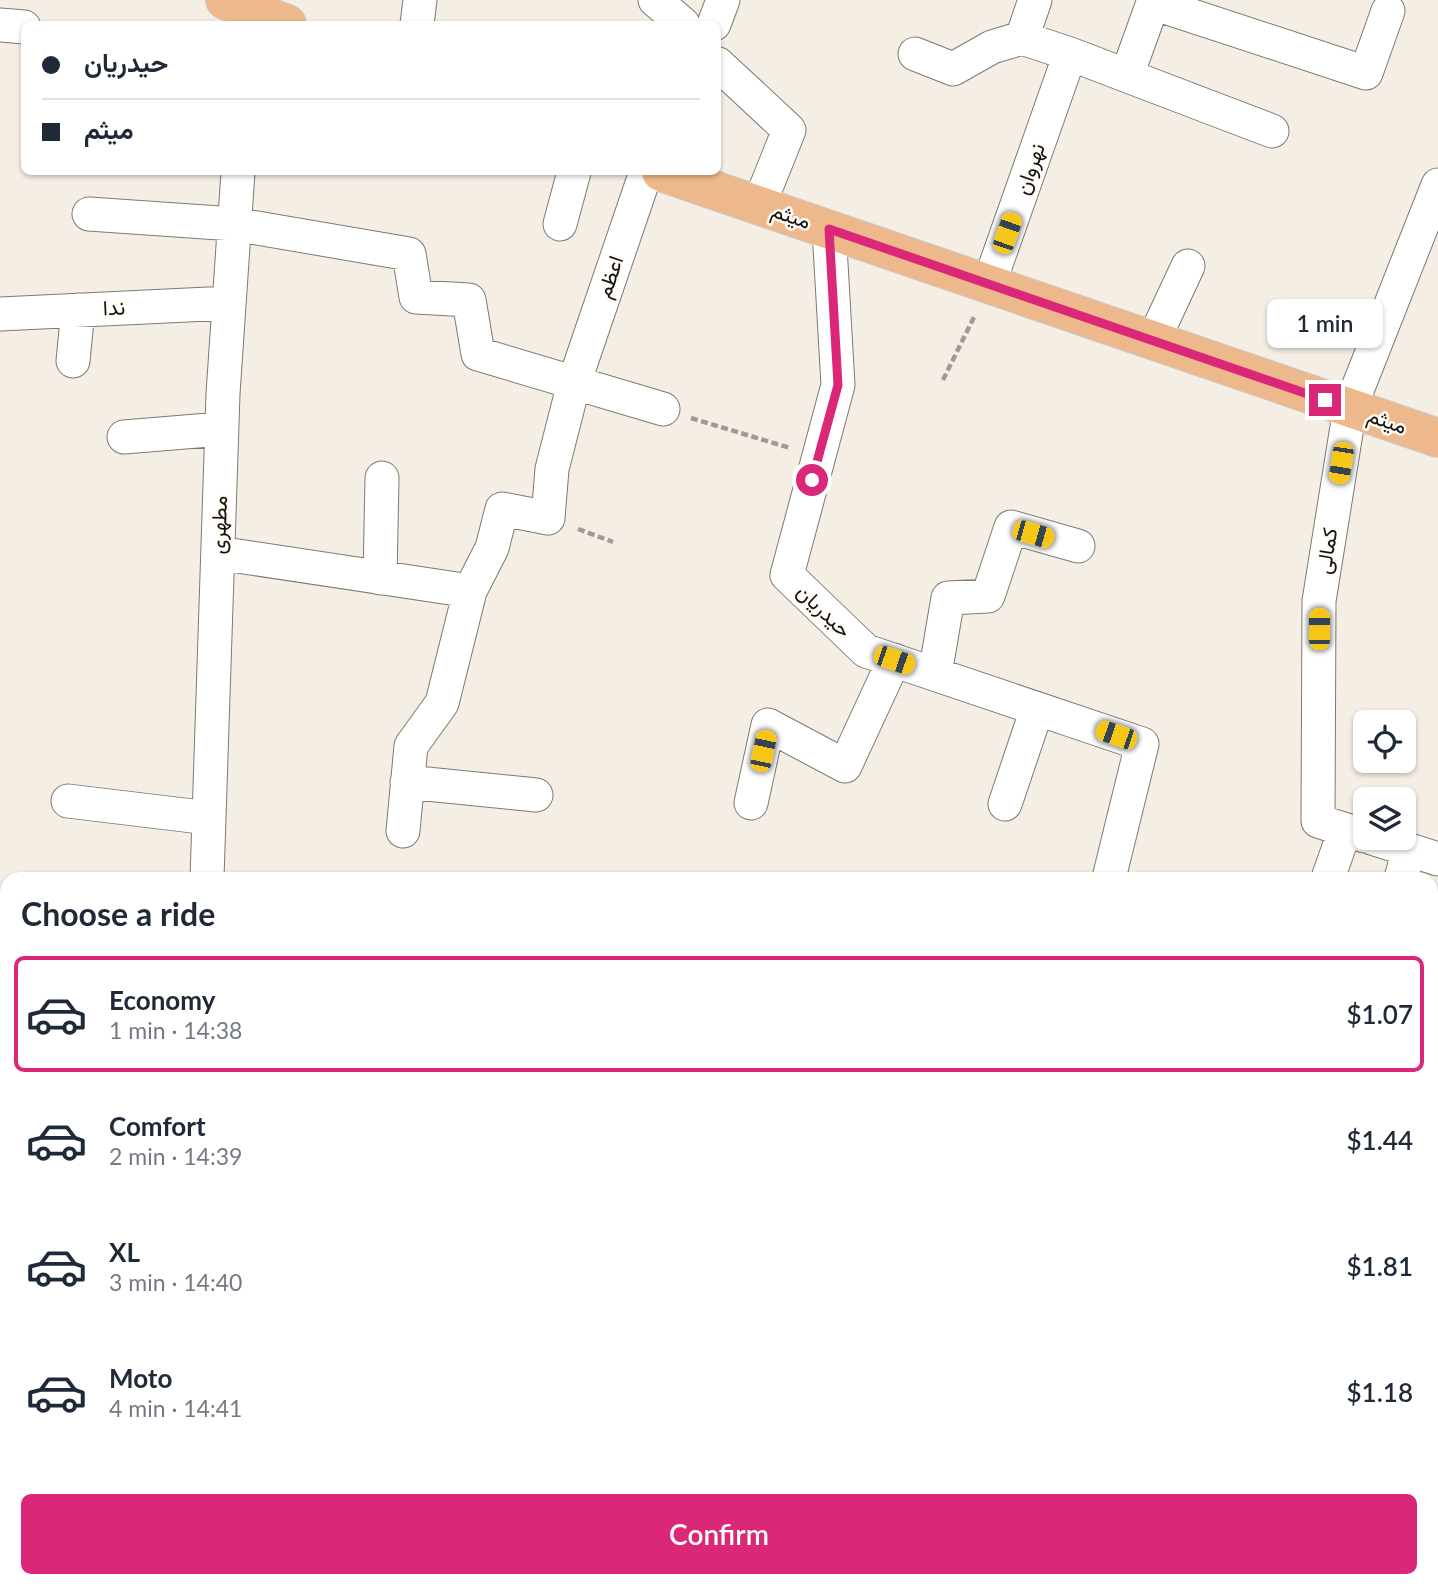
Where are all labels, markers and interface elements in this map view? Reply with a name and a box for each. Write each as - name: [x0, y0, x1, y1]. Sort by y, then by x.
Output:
- text: حیدریان: [84, 46, 168, 78]
- text: میثم: [84, 113, 134, 145]
- street label: نهروان: [1008, 140, 1051, 198]
- street label: میثم: [768, 196, 814, 236]
- car: [991, 210, 1024, 256]
- street label: اعظم: [590, 252, 630, 302]
- street label: ندا: [102, 293, 126, 320]
- callout: 1 min: [1267, 298, 1383, 348]
- text: 1 min: [1297, 309, 1353, 337]
- route end: [1309, 384, 1341, 416]
- street label: میثم: [1364, 401, 1410, 441]
- car: [1328, 441, 1355, 485]
- route start: [796, 464, 828, 496]
- street label: مطهری: [204, 495, 233, 555]
- car: [1010, 518, 1057, 550]
- street label: کمالی: [1310, 526, 1342, 576]
- street label: حیدریان: [791, 578, 858, 643]
- car: [1309, 608, 1330, 650]
- car: [871, 643, 918, 677]
- map controls: [1353, 710, 1416, 850]
- button: locate: [1353, 710, 1416, 773]
- car: [1093, 718, 1140, 752]
- car: [749, 728, 778, 774]
- button: layers: [1353, 787, 1416, 850]
- text: Choose a ride: [21, 894, 215, 933]
- icon: car: [25, 983, 88, 1046]
- text: Economy: [109, 984, 215, 1016]
- text: $1.07: [1347, 998, 1413, 1030]
- text: 1 min · 14:38: [109, 1016, 242, 1044]
- icon: car: [25, 1109, 88, 1172]
- text: Comfort: [109, 1110, 206, 1142]
- text: $1.44: [1347, 1124, 1413, 1156]
- text: 2 min · 14:39: [109, 1142, 242, 1170]
- icon: car: [25, 1235, 88, 1298]
- text: XL: [109, 1236, 140, 1268]
- text: $1.81: [1347, 1250, 1413, 1282]
- text: 3 min · 14:40: [109, 1268, 242, 1296]
- icon: car: [25, 1361, 88, 1424]
- text: Moto: [109, 1362, 172, 1394]
- text: $1.18: [1347, 1376, 1413, 1408]
- text: 4 min · 14:41: [109, 1394, 242, 1422]
- button: Confirm: [21, 1494, 1417, 1574]

